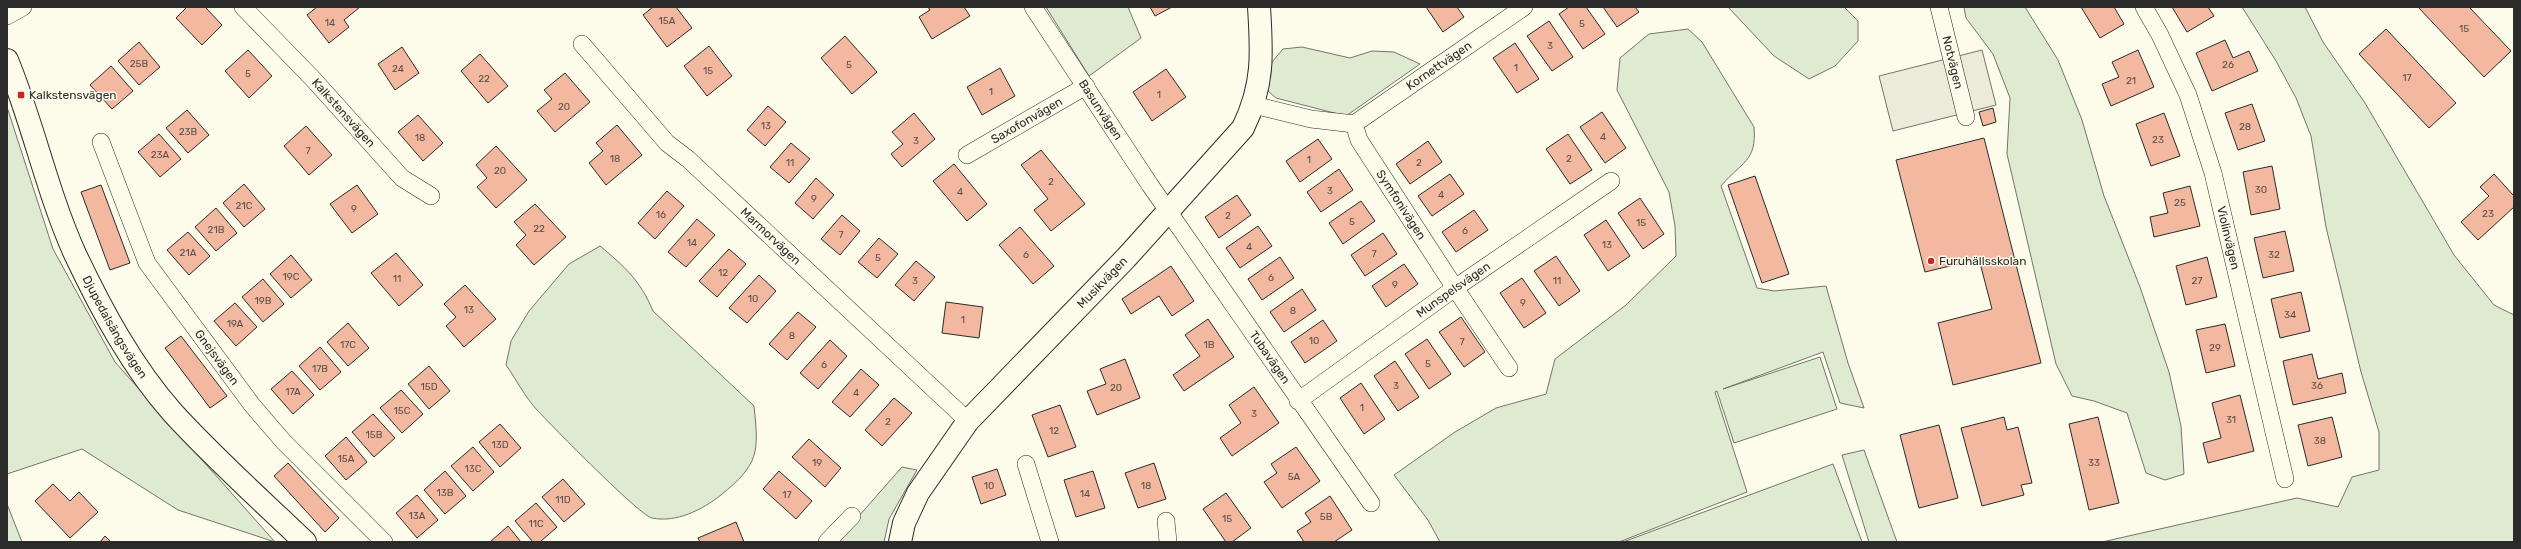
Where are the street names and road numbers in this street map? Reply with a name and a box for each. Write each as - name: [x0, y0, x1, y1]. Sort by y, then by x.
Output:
- street label: Notvägen: [1939, 34, 1966, 90]
- street label: Kornettvägen: [1404, 38, 1474, 93]
- street label: Kalkstensvägen: [309, 76, 378, 150]
- street label: Basunvägen: [1076, 77, 1125, 143]
- street label: Saxofonvägen: [989, 94, 1065, 146]
- street label: Symfonivägen: [1373, 167, 1429, 242]
- street label: Marmorvägen: [738, 205, 804, 268]
- street label: Violinvägen: [2214, 205, 2242, 271]
- street label: Musikvägen: [1074, 254, 1130, 311]
- street label: Munspelsvägen: [1414, 259, 1493, 321]
- street label: Djupedalsängsvägen: [80, 273, 150, 381]
- street label: Gnejsvägen: [192, 327, 242, 388]
- street label: Tubavägen: [1247, 328, 1293, 387]

